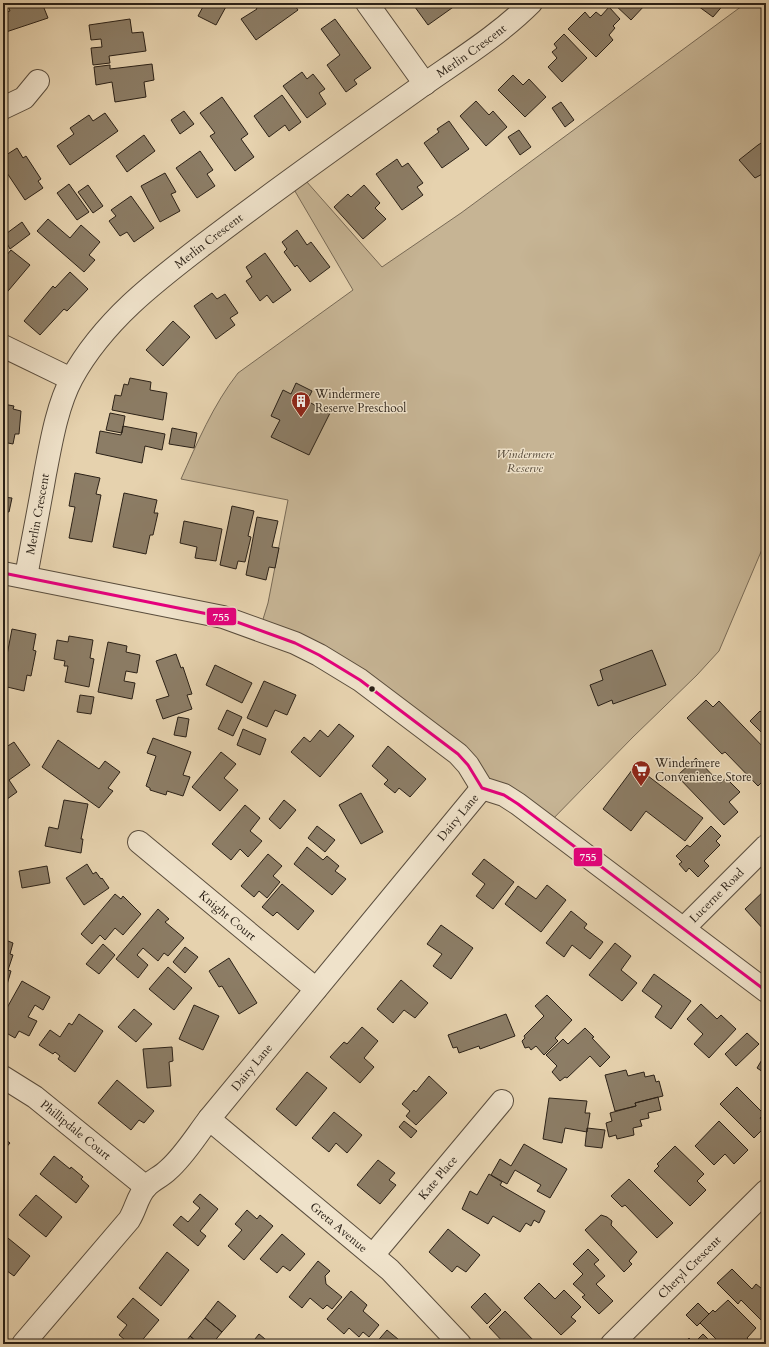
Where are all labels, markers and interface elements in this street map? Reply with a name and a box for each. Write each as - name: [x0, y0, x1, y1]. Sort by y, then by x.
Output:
- street label: Merlin Crescent: [433, 20, 510, 81]
- street label: Merlin Crescent: [171, 209, 246, 272]
- place label: Windermere Reserve Preschool: [314, 386, 406, 416]
- building icon: Windermere Reserve Preschool: [290, 390, 312, 418]
- park label: Windermere Reserve: [496, 446, 554, 476]
- street label: Merlin Crescent: [22, 472, 53, 556]
- line badge: 755: [206, 607, 237, 626]
- text: 755: [213, 610, 230, 625]
- unlabelled marker: [367, 684, 377, 694]
- place label: Windermere Convenience Store: [654, 755, 752, 785]
- supermarket icon: Windermere Convenience Store: [630, 759, 652, 787]
- street label: Dairy Lane: [434, 790, 482, 844]
- line badge: 755: [573, 847, 603, 867]
- text: 755: [580, 850, 597, 865]
- street label: Lucerne Road: [686, 864, 748, 926]
- street label: Knight Court: [195, 887, 260, 944]
- street label: Dairy Lane: [227, 1040, 276, 1094]
- street label: Phillipdale Court: [37, 1096, 114, 1164]
- street label: Kate Place: [415, 1152, 461, 1203]
- street label: Greta Avenue: [307, 1199, 371, 1256]
- street label: Cheryl Crescent: [654, 1232, 725, 1302]

